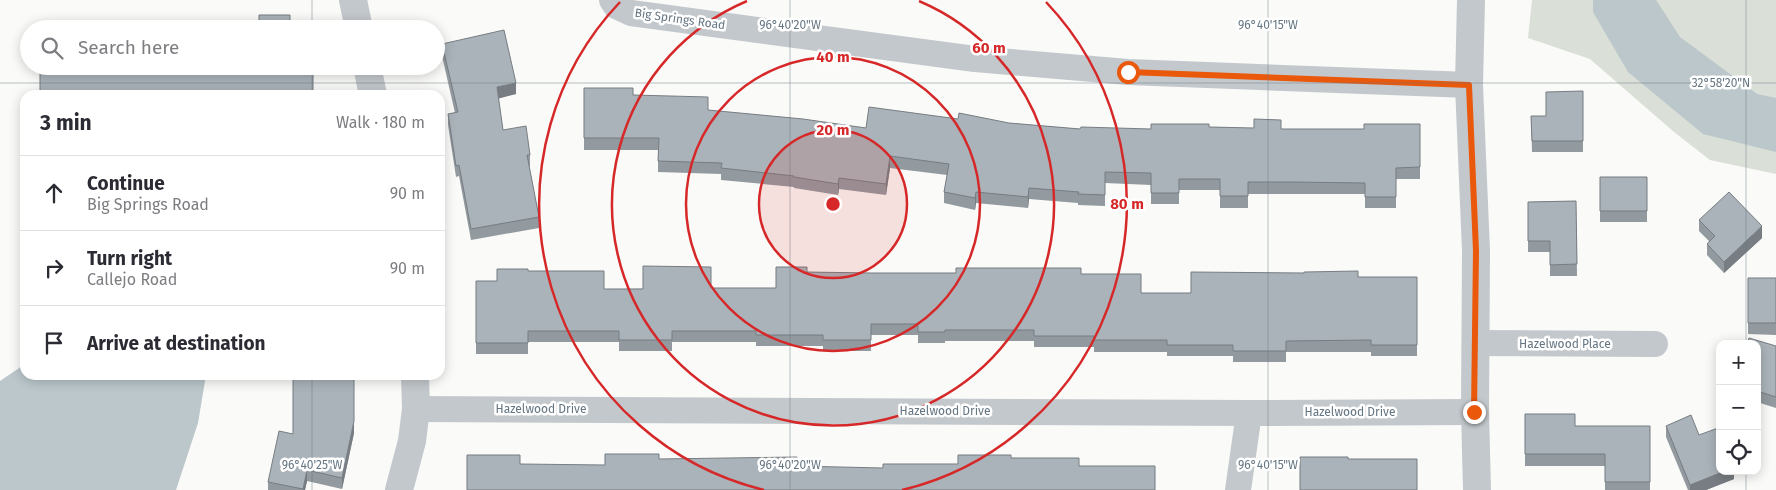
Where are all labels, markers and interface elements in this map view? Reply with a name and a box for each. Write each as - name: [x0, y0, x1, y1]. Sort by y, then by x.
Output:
- street label: Big Springs Road: [634, 6, 726, 32]
- text: 96°40'20"W: [759, 18, 821, 32]
- text: 96°40'15"W: [1238, 18, 1298, 32]
- search box: [20, 20, 445, 75]
- icon: search: [38, 34, 66, 62]
- text: Search here: [78, 36, 179, 59]
- text: 60 m: [972, 39, 1006, 57]
- text: 40 m: [816, 48, 850, 66]
- route start: [1117, 61, 1140, 84]
- text: 32°58'20"N: [1692, 76, 1750, 90]
- text: 3 min: [40, 110, 92, 136]
- text: Walk · 180 m: [336, 113, 425, 132]
- text: 20 m: [817, 121, 849, 139]
- text: Continue: [87, 172, 165, 195]
- icon: ahead: [40, 179, 68, 207]
- text: 90 m: [390, 184, 425, 203]
- text: Big Springs Road: [87, 195, 209, 214]
- centre of rings: [824, 195, 842, 213]
- text: 80 m: [1110, 195, 1144, 213]
- text: Turn right: [87, 247, 172, 270]
- icon: right: [40, 254, 68, 282]
- text: 90 m: [390, 259, 425, 278]
- text: Callejo Road: [87, 270, 177, 289]
- icon: arrive: [40, 329, 68, 357]
- text: Arrive at destination: [87, 332, 266, 355]
- street label: Hazelwood Place: [1519, 337, 1611, 351]
- map controls: [1716, 340, 1761, 475]
- button: +: [1716, 340, 1761, 385]
- button: −: [1716, 385, 1761, 430]
- route end: [1463, 401, 1486, 424]
- street label: Hazelwood Drive: [495, 402, 587, 416]
- street label: Hazelwood Drive: [899, 404, 991, 418]
- street label: Hazelwood Drive: [1304, 405, 1396, 419]
- button: locate: [1716, 430, 1761, 475]
- text: 96°40'25"W: [282, 458, 342, 472]
- text: 96°40'20"W: [759, 458, 821, 472]
- text: 96°40'15"W: [1238, 458, 1298, 472]

